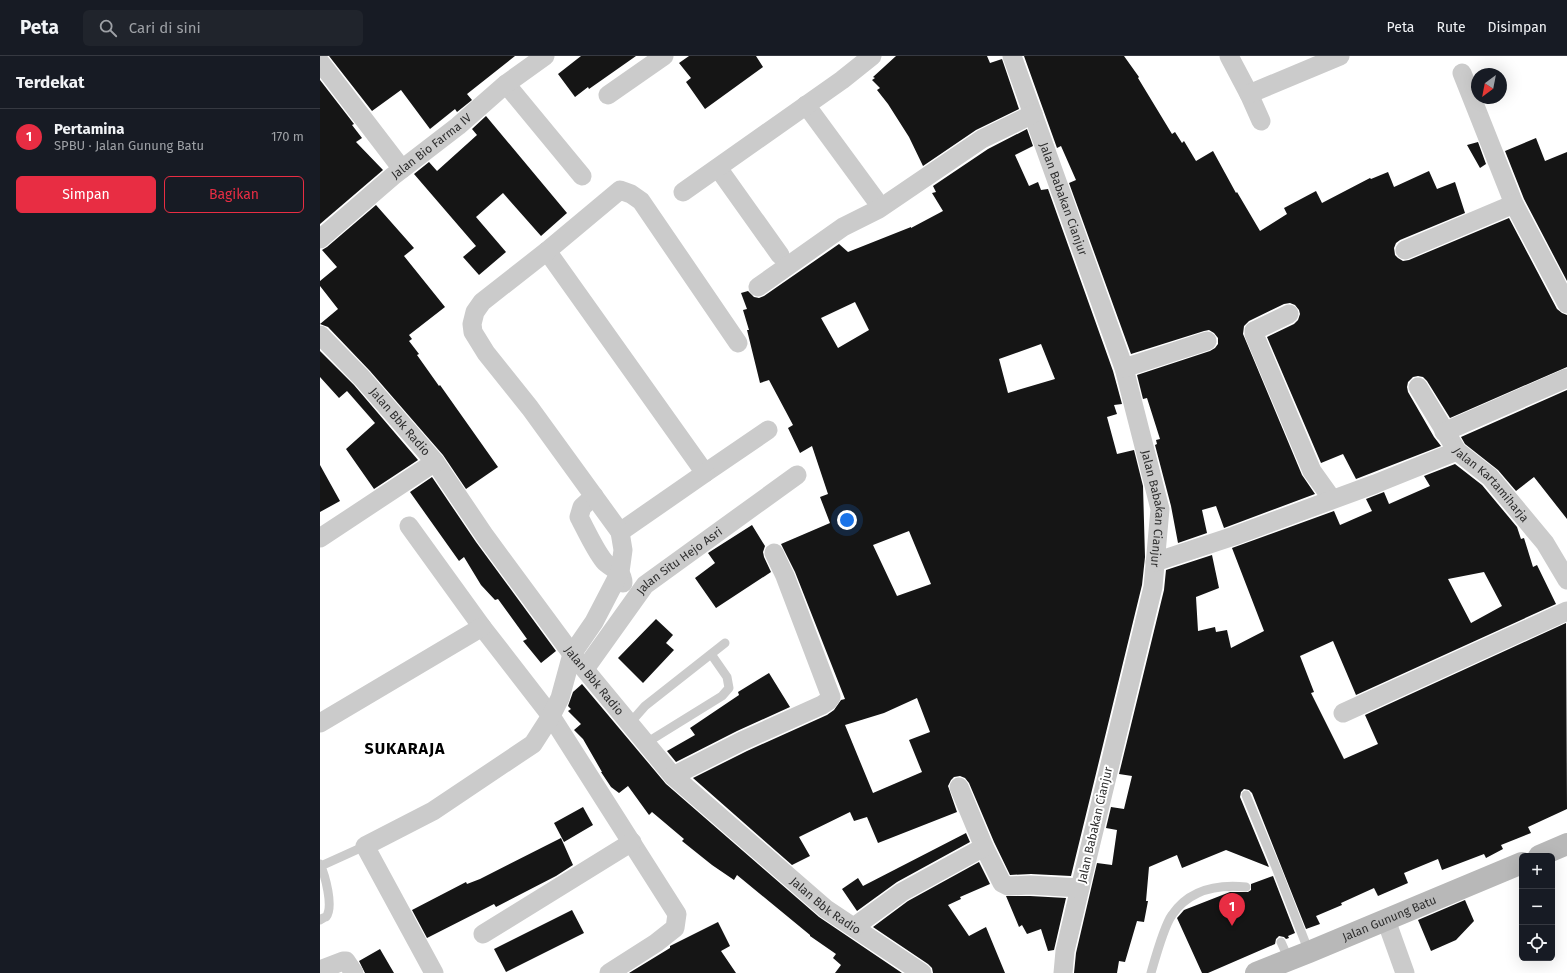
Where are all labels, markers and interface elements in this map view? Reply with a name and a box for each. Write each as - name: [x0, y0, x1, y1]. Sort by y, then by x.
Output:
- search box: [83, 10, 363, 46]
- text: Peta: [20, 16, 59, 39]
- icon: search: [97, 17, 119, 39]
- text: Cari di sini: [129, 19, 201, 37]
- text: Peta: [1387, 19, 1414, 36]
- text: Rute: [1436, 19, 1466, 36]
- text: Disimpan: [1488, 19, 1547, 36]
- north arrow: [1471, 68, 1507, 104]
- text: Terdekat: [16, 72, 85, 93]
- street label: Jalan Bio Farma IV: [388, 110, 474, 182]
- text: Pertamina: [54, 120, 124, 138]
- text: 1: [26, 129, 32, 144]
- text: 170 m: [271, 129, 304, 144]
- text: SPBU · Jalan Gunung Batu: [54, 138, 204, 153]
- street label: Jalan Babakan Cianjur: [1037, 141, 1090, 258]
- button: Simpan: [16, 176, 156, 213]
- button: Bagikan: [164, 176, 304, 213]
- street label: Jalan Bbk Radio: [367, 385, 433, 459]
- street label: Jalan Kartamiharja: [1450, 445, 1532, 525]
- street label: Jalan Babakan Cianjur: [1138, 449, 1167, 568]
- your location: [837, 510, 857, 530]
- street label: Jalan Situ Hejo Asri: [633, 524, 725, 597]
- street label: Jalan Bbk Radio: [562, 643, 627, 718]
- district label: SUKARAJA: [365, 739, 445, 758]
- street label: Jalan Babakan Cianjur: [1075, 765, 1115, 885]
- map controls: [1519, 853, 1555, 961]
- button: +: [1519, 853, 1555, 889]
- street label: Jalan Bbk Radio: [787, 874, 863, 937]
- button: −: [1519, 889, 1555, 925]
- pin: 1: [1219, 893, 1245, 926]
- street label: Jalan Gunung Batu: [1340, 893, 1438, 944]
- button: locate: [1519, 925, 1555, 961]

